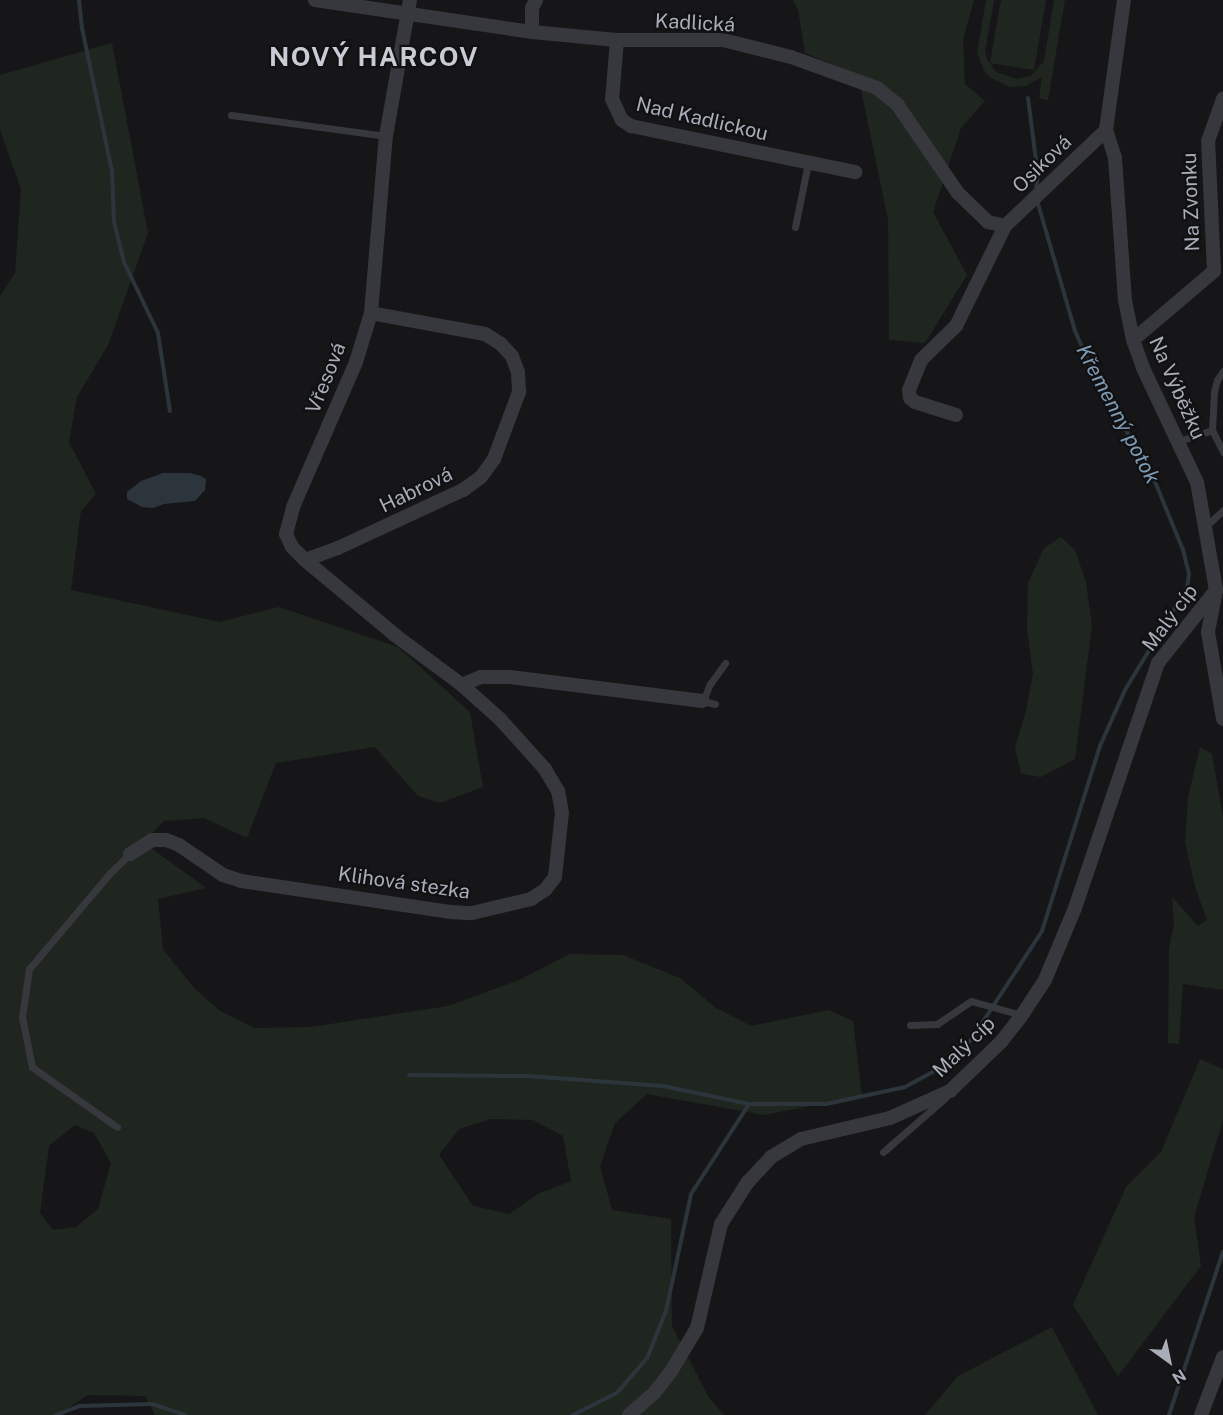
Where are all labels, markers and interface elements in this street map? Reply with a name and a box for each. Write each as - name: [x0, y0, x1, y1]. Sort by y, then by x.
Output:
- street label: Kadlická: [654, 9, 736, 37]
- district label: NOVÝ HARCOV: [269, 41, 479, 73]
- street label: Nad Kadlickou: [634, 92, 770, 146]
- street label: Osiková: [1008, 130, 1076, 198]
- street label: Na Zvonku: [1177, 152, 1205, 252]
- street label: Na Výběžku: [1144, 333, 1210, 443]
- street label: Vřesová: [301, 339, 351, 417]
- water label: Křemenný potok: [1071, 340, 1165, 488]
- street label: Habrová: [376, 462, 456, 518]
- street label: Malý cíp: [1137, 580, 1203, 656]
- street label: Klihová stezka: [336, 862, 472, 904]
- street label: Malý cíp: [928, 1011, 1000, 1083]
- north arrow: [1139, 1331, 1199, 1391]
- text: N: [1169, 1365, 1190, 1388]

